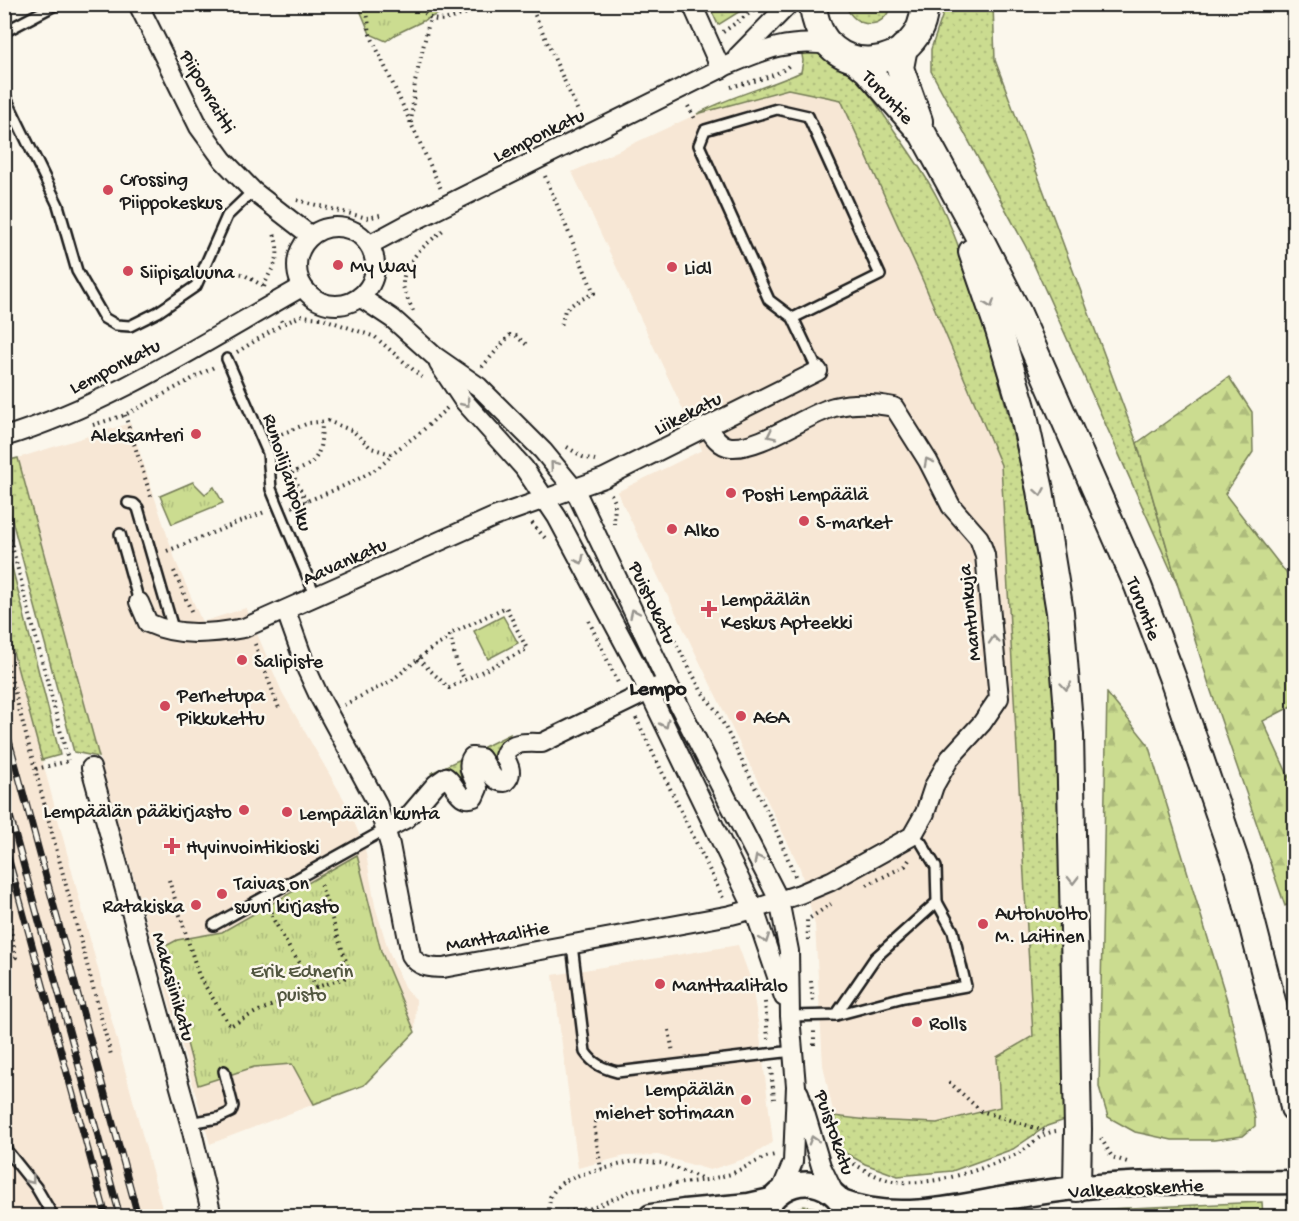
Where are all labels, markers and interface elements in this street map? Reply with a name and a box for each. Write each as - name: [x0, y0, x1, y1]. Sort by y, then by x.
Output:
- street label: Piiponraitti: [172, 46, 239, 139]
- street label: Turuntie: [855, 66, 918, 131]
- street label: Lemponkatu: [490, 105, 590, 169]
- place label: Crossing Piippokeskus: [119, 170, 223, 216]
- marker: Crossing Piippokeskus: [101, 183, 115, 197]
- place label: My Way: [350, 257, 417, 280]
- marker: My Way: [331, 258, 345, 272]
- place label: Lidl: [684, 259, 712, 282]
- marker: Lidl: [665, 260, 679, 274]
- place label: Siipisaluuna: [140, 263, 235, 286]
- marker: Siipisaluuna: [121, 264, 135, 278]
- one-way arrow: [983, 298, 995, 309]
- street label: Lemponkatu: [66, 335, 166, 401]
- street label: Liikekatu: [651, 388, 727, 442]
- one-way arrow: [459, 396, 470, 407]
- street label: Runoilijanpolku: [256, 411, 316, 535]
- place label: Aleksanteri: [91, 426, 184, 449]
- marker: Aleksanteri: [189, 427, 203, 441]
- one-way arrow: [766, 428, 777, 440]
- one-way arrow: [924, 458, 935, 469]
- one-way arrow: [551, 461, 562, 472]
- place label: Posti Lempäälä: [742, 485, 869, 508]
- marker: Posti Lempäälä: [724, 486, 738, 500]
- one-way arrow: [1033, 487, 1046, 497]
- place label: S-market: [816, 513, 893, 536]
- marker: S-market: [797, 514, 811, 528]
- place label: Alko: [684, 521, 720, 544]
- marker: Alko: [665, 522, 679, 536]
- street label: Aavankatu: [300, 534, 392, 592]
- one-way arrow: [573, 553, 584, 564]
- street label: Puistokatu: [621, 558, 680, 649]
- street label: Mantunkuja: [955, 562, 988, 662]
- street label: Turuntie: [1119, 573, 1165, 645]
- place label: Lempäälän Keskus Apteekki: [721, 590, 853, 636]
- marker: Lempäälän Keskus Apteekki: [702, 602, 716, 616]
- one-way arrow: [630, 608, 642, 619]
- one-way arrow: [988, 635, 1001, 644]
- place label: Salipiste: [254, 652, 324, 675]
- marker: Salipiste: [235, 653, 249, 667]
- district label: Lempo: [629, 677, 687, 703]
- one-way arrow: [1059, 681, 1072, 690]
- place label: Perhetupa Pikkukettu: [176, 686, 266, 732]
- marker: Perhetupa Pikkukettu: [158, 699, 172, 713]
- place label: AGA: [753, 708, 790, 731]
- marker: AGA: [734, 709, 748, 723]
- one-way arrow: [657, 718, 669, 729]
- place label: Lempäälän pääkirjasto: [43, 802, 232, 825]
- marker: Lempäälän pääkirjasto: [237, 803, 251, 817]
- place label: Lempäälän kunta: [299, 804, 441, 827]
- marker: Lempäälän kunta: [280, 805, 294, 819]
- marker: Hyvinvointikioski: [163, 837, 181, 855]
- place label: Hyvinvointikioski: [186, 838, 320, 861]
- one-way arrow: [754, 855, 765, 865]
- place label: Taivas on suuri kirjasto: [233, 874, 339, 920]
- one-way arrow: [1067, 876, 1079, 885]
- marker: Taivas on suuri kirjasto: [215, 887, 229, 901]
- place label: Ratakiska: [103, 897, 185, 920]
- marker: Ratakiska: [189, 898, 203, 912]
- place label: Autohuolto M. Laitinen: [995, 904, 1088, 950]
- marker: Autohuolto M. Laitinen: [976, 917, 990, 931]
- street label: Manttaalitie: [444, 918, 552, 959]
- street label: Makasiinikatu: [145, 930, 198, 1045]
- one-way arrow: [758, 933, 770, 944]
- park label: Erik Ednerin puisto: [251, 962, 354, 1008]
- place label: Manttaalitalo: [672, 976, 788, 999]
- marker: Manttaalitalo: [653, 977, 667, 991]
- place label: Rolls: [929, 1014, 967, 1037]
- marker: Rolls: [910, 1015, 924, 1029]
- place label: Lempäälän miehet sotimaan: [595, 1080, 734, 1126]
- street label: Puistokatu: [807, 1087, 858, 1179]
- marker: Lempäälän miehet sotimaan: [739, 1093, 753, 1107]
- one-way arrow: [808, 1135, 820, 1146]
- one-way arrow: [23, 1174, 34, 1185]
- street label: Valkeakoskentie: [1067, 1175, 1205, 1206]

